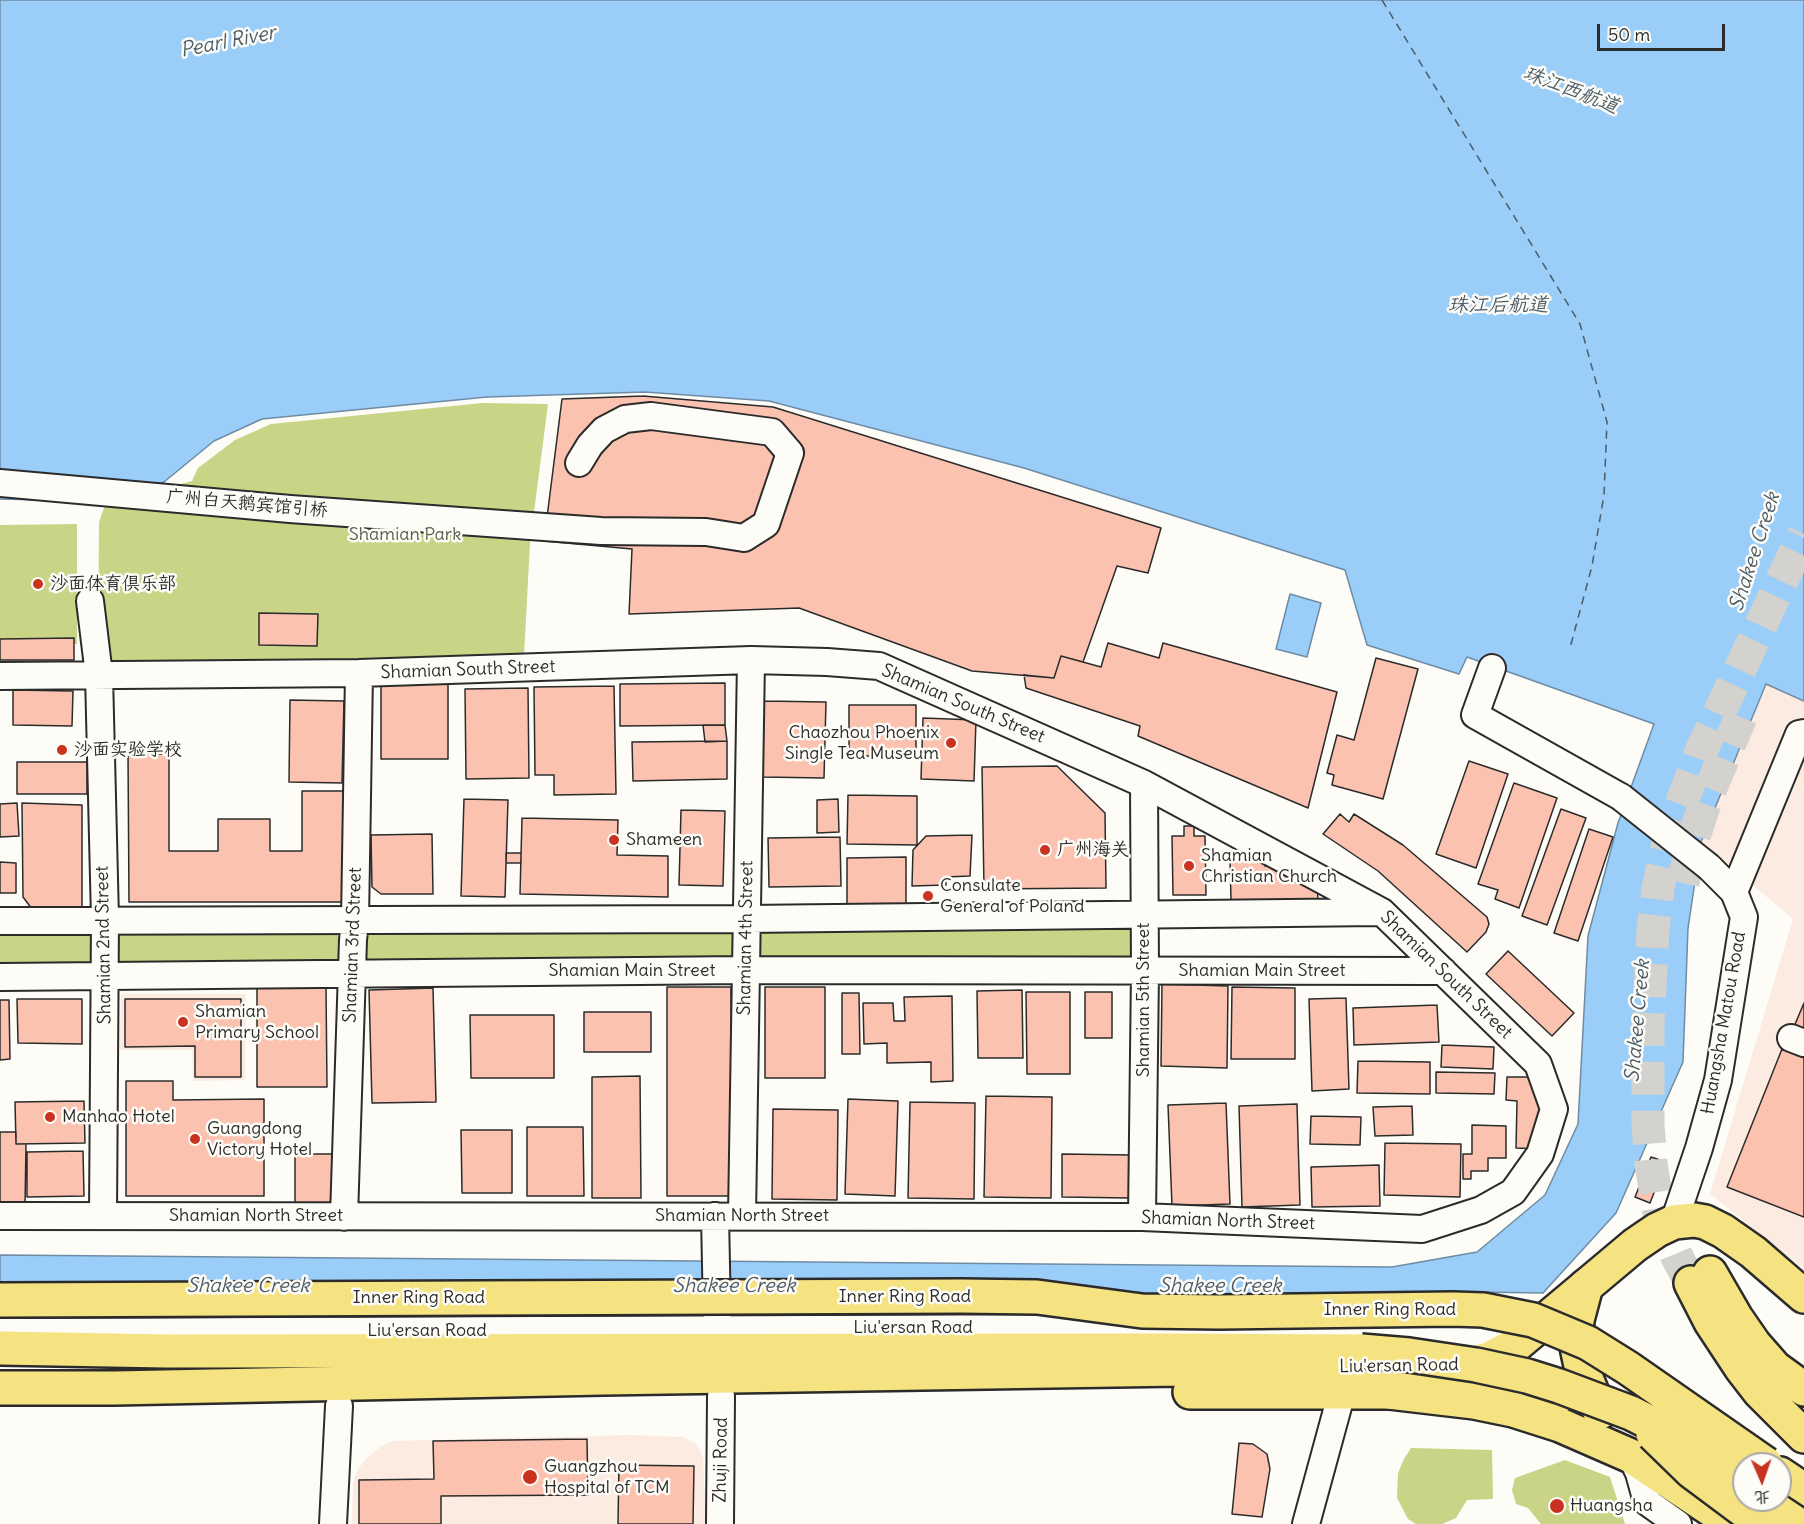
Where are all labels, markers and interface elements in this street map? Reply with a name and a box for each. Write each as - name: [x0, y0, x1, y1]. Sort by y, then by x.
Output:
- scale bar: [1600, 12, 1728, 50]
- water label: Pearl River: [178, 21, 278, 63]
- text: 50 m: [1608, 23, 1650, 46]
- water label: 珠江西航道: [1520, 61, 1622, 119]
- water label: 珠江后航道: [1448, 293, 1548, 317]
- street label: 广州白天鹅宾馆引桥: [165, 486, 329, 522]
- water label: Shakee Creek: [1725, 490, 1785, 614]
- park label: Shamian Park: [349, 524, 461, 546]
- place label: 沙面体育俱乐部: [50, 573, 176, 595]
- marker: 沙面体育俱乐部: [31, 577, 45, 591]
- street label: Shamian South Street: [380, 656, 556, 684]
- street label: Shamian South Street: [878, 660, 1048, 748]
- place label: Chaozhou Phoenix Single Tea Museum: [785, 722, 939, 764]
- marker: Chaozhou Phoenix Single Tea Museum: [944, 736, 958, 750]
- place label: 沙面实验学校: [74, 739, 182, 761]
- marker: 沙面实验学校: [55, 743, 69, 757]
- place label: Shameen: [626, 829, 702, 851]
- marker: Shameen: [607, 833, 621, 847]
- place label: 广州海关: [1057, 839, 1129, 861]
- marker: 广州海关: [1038, 843, 1052, 857]
- place label: Shamian Christian Church: [1201, 845, 1337, 888]
- marker: Shamian Christian Church: [1182, 859, 1196, 873]
- street label: Shamian 4th Street: [734, 860, 758, 1016]
- street label: Shamian 2nd Street: [92, 865, 116, 1025]
- street label: Shamian 3rd Street: [339, 867, 367, 1023]
- place label: Consulate General of Poland: [940, 875, 1085, 918]
- marker: Consulate General of Poland: [921, 889, 935, 903]
- street label: Shamian South Street: [1376, 906, 1516, 1044]
- street label: Shamian 5th Street: [1133, 923, 1155, 1077]
- street label: Huangsha Matou Road: [1697, 930, 1751, 1116]
- water label: Shakee Creek: [1621, 959, 1655, 1083]
- street label: Shamian Main Street: [548, 960, 716, 982]
- street label: Shamian Main Street: [1178, 960, 1346, 982]
- place label: Shamian Primary School: [195, 1001, 319, 1044]
- marker: Shamian Primary School: [176, 1015, 190, 1029]
- place label: Manhao Hotel: [62, 1106, 175, 1128]
- marker: Manhao Hotel: [43, 1110, 57, 1124]
- place label: Guangdong Victory Hotel: [207, 1118, 312, 1160]
- marker: Guangdong Victory Hotel: [188, 1132, 202, 1146]
- street label: Shamian North Street: [169, 1205, 343, 1227]
- street label: Shamian North Street: [655, 1205, 829, 1227]
- street label: Shamian North Street: [1141, 1207, 1315, 1235]
- water label: Shakee Creek: [187, 1274, 309, 1298]
- water label: Shakee Creek: [673, 1274, 795, 1298]
- water label: Shakee Creek: [1159, 1274, 1281, 1298]
- street label: Inner Ring Road: [839, 1286, 971, 1308]
- street label: Inner Ring Road: [353, 1287, 485, 1309]
- street label: Inner Ring Road: [1324, 1299, 1456, 1321]
- street label: Liu'ersan Road: [853, 1317, 973, 1339]
- street label: Liu'ersan Road: [367, 1320, 487, 1342]
- street label: Liu'ersan Road: [1339, 1354, 1459, 1378]
- street label: Zhuji Road: [709, 1417, 733, 1503]
- north arrow: [1732, 1452, 1792, 1512]
- place label: Guangzhou Hospital of TCM: [544, 1456, 670, 1498]
- marker: Guangzhou Hospital of TCM: [521, 1468, 539, 1486]
- text: 北: [1754, 1488, 1771, 1508]
- place label: Huangsha: [1570, 1495, 1653, 1517]
- marker: Huangsha: [1548, 1497, 1566, 1515]

